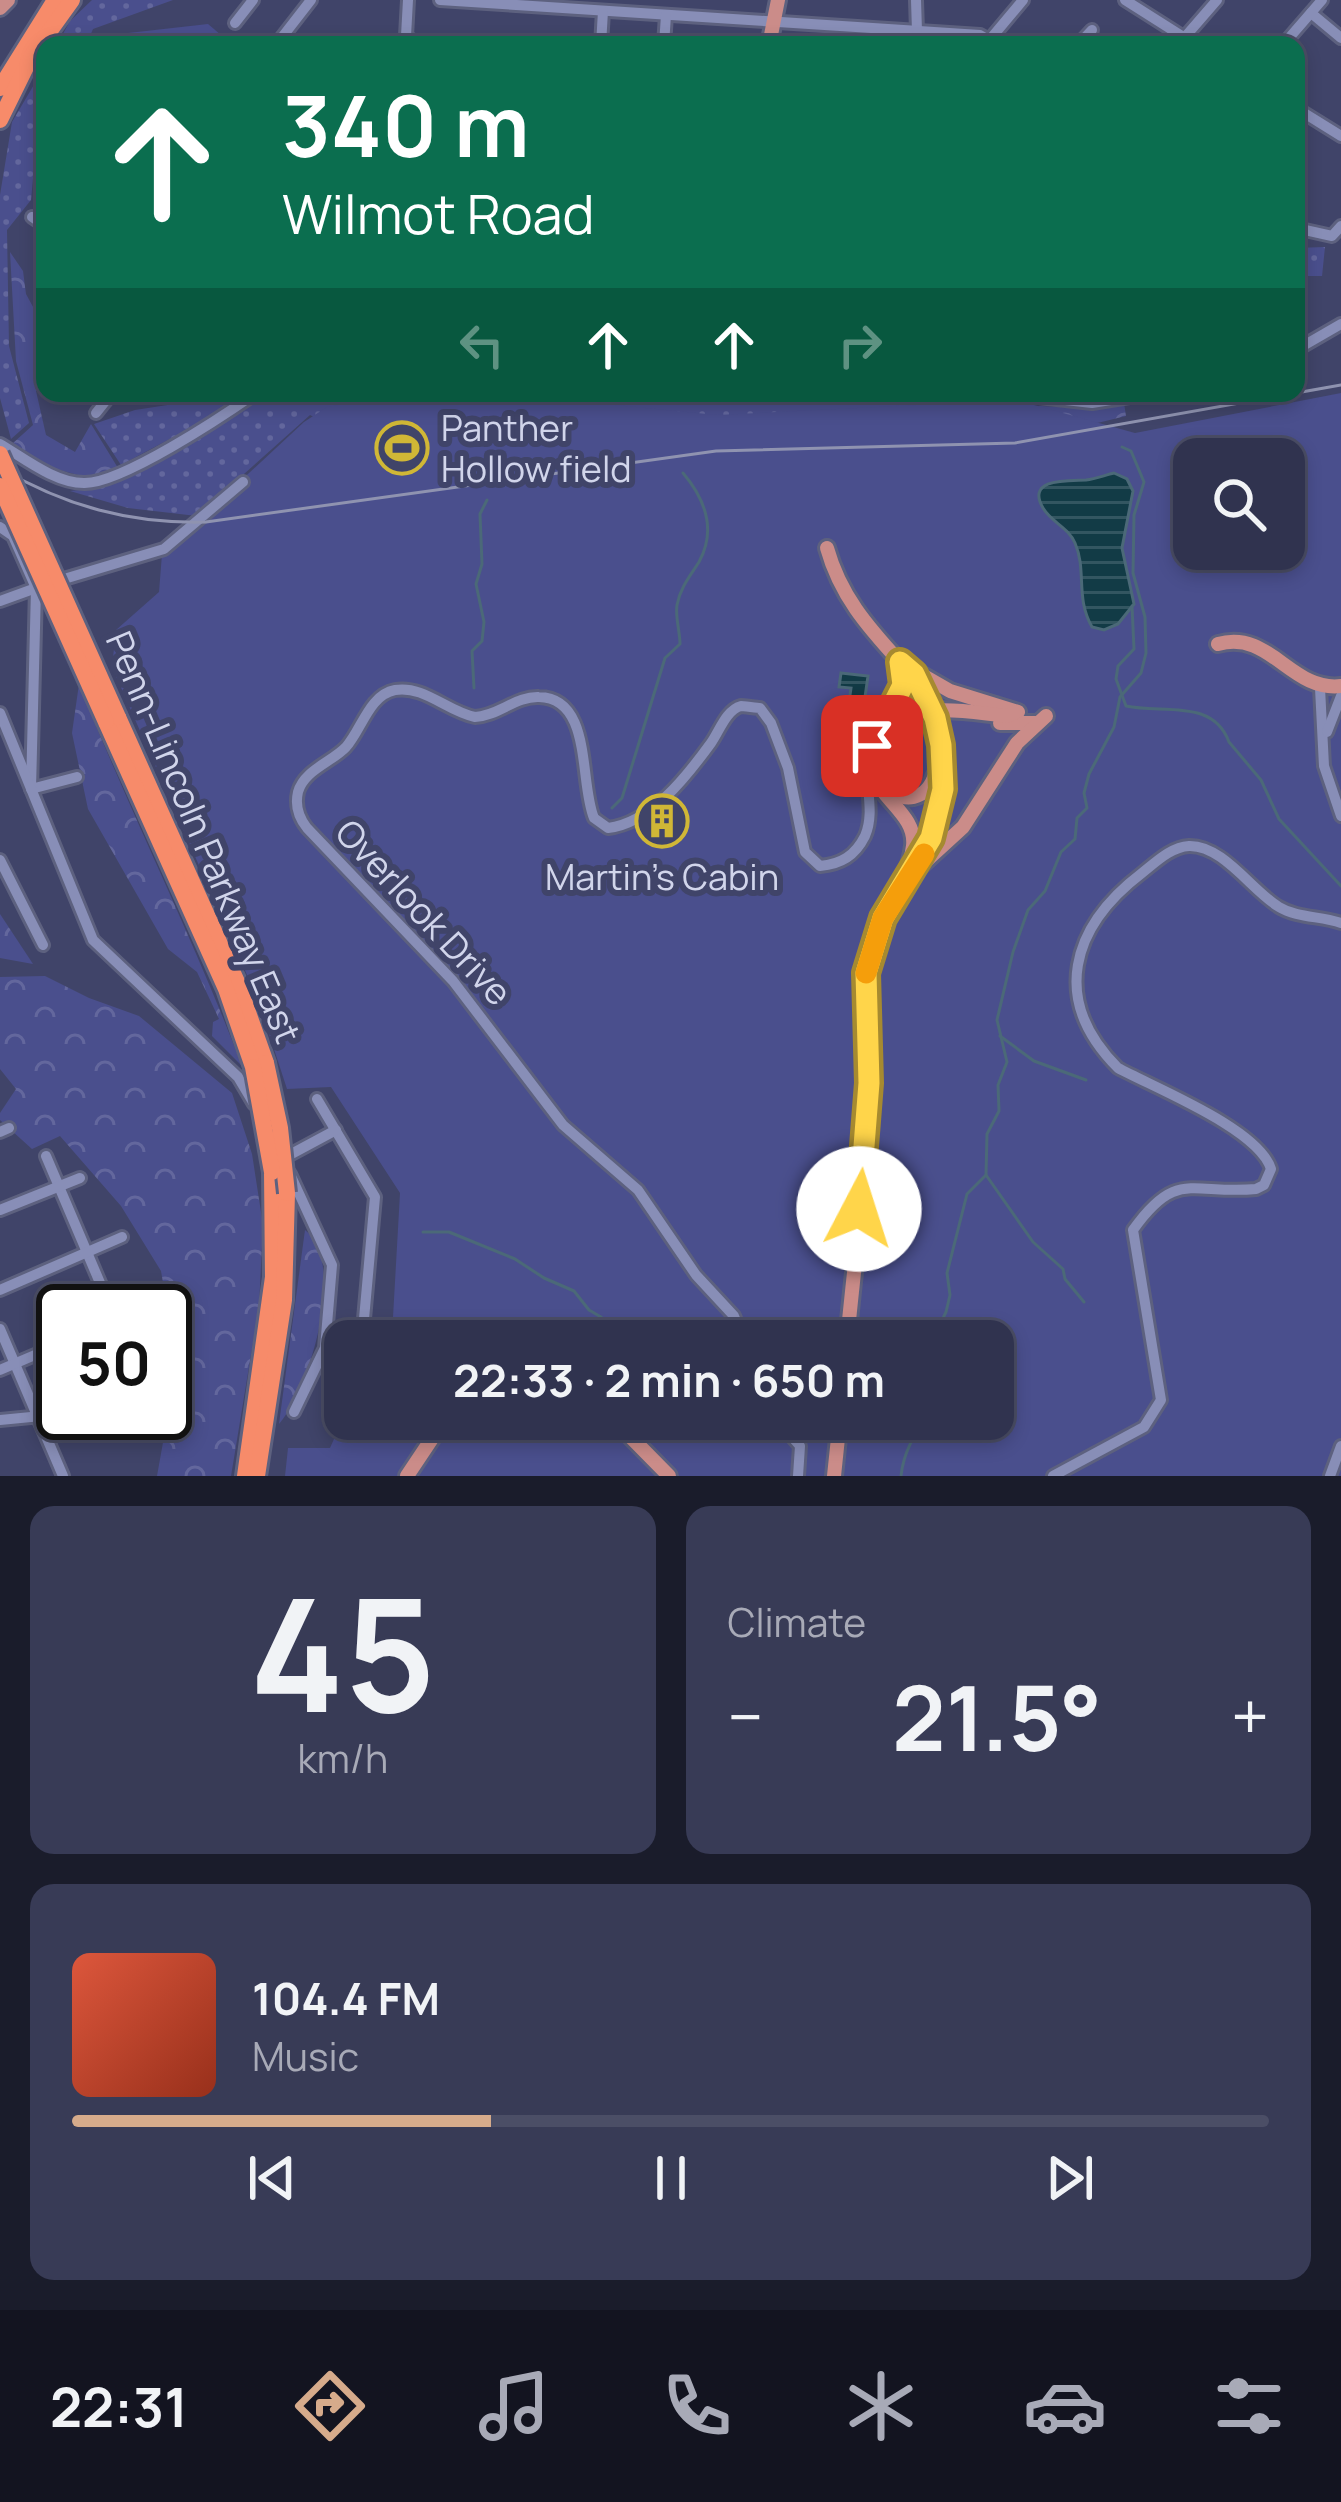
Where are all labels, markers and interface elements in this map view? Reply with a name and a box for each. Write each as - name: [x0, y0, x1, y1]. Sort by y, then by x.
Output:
- text: 340 m: [282, 67, 530, 182]
- icon: ahead: [84, 84, 240, 240]
- text: Wilmot Road: [282, 176, 595, 250]
- icon: left: [449, 312, 515, 378]
- icon: ahead: [575, 312, 641, 378]
- icon: ahead: [701, 312, 767, 378]
- icon: right: [827, 312, 893, 378]
- place label: Panther Hollow field: [441, 403, 632, 493]
- sports icon: Panther Hollow field: [374, 420, 430, 476]
- map controls: [1173, 438, 1305, 570]
- button: search: [1173, 438, 1305, 570]
- street label: Penn-Lincoln Parkway East: [95, 624, 313, 1050]
- pin: [821, 695, 923, 797]
- icon: arrive: [839, 713, 905, 779]
- building icon: Martin's Cabin: [634, 793, 690, 849]
- street label: Overlook Drive: [325, 808, 523, 1016]
- place label: Martin's Cabin: [545, 852, 779, 901]
- position arrow: [796, 1146, 922, 1272]
- speed limit sign: 50: [36, 1284, 192, 1440]
- text: 22:33 · 2 min · 650 m: [453, 1349, 885, 1411]
- text: 45: [250, 1546, 436, 1759]
- text: Climate: [728, 1595, 866, 1649]
- text: 21.5°: [892, 1655, 1102, 1778]
- text: −: [728, 1671, 763, 1761]
- text: +: [1231, 1671, 1269, 1761]
- text: km/h: [297, 1731, 388, 1785]
- text: 104.4 FM: [252, 1967, 440, 2029]
- text: Music: [252, 2029, 359, 2083]
- icon: previous: [239, 2145, 305, 2211]
- icon: pause: [638, 2145, 704, 2211]
- icon: next: [1037, 2145, 1103, 2211]
- icon: directions: [288, 2364, 372, 2448]
- icon: music: [472, 2364, 556, 2448]
- icon: phone: [655, 2364, 739, 2448]
- icon: climate: [839, 2364, 923, 2448]
- icon: car: [1023, 2364, 1107, 2448]
- icon: filters: [1207, 2364, 1291, 2448]
- text: 22:31: [50, 2369, 188, 2443]

